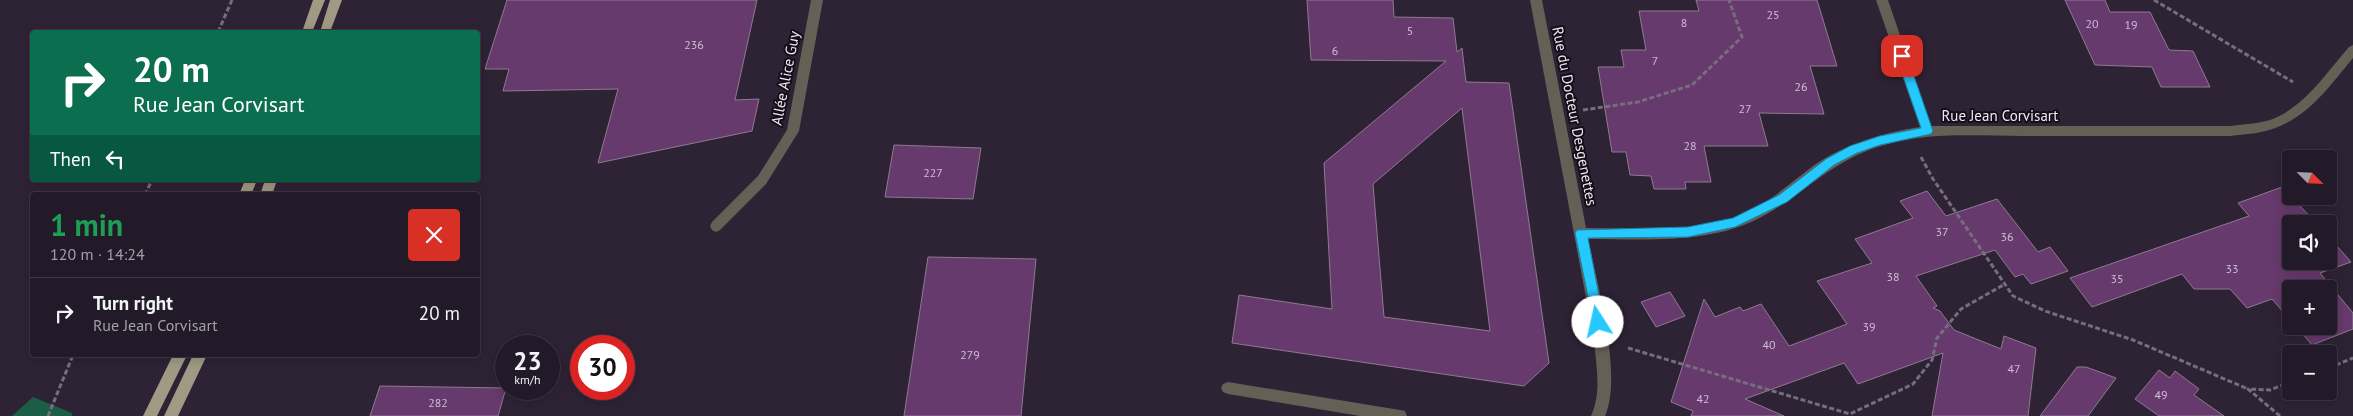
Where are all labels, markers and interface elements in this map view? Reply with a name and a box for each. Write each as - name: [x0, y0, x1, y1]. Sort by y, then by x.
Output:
- house number: 25: [1766, 7, 1780, 22]
- house number: 8: [1681, 15, 1687, 30]
- house number: 20: [2085, 16, 2099, 31]
- house number: 19: [2124, 17, 2138, 32]
- house number: 5: [1407, 23, 1413, 38]
- street label: Rue du Docteur Desgenettes: [1548, 25, 1602, 207]
- street label: Allée Alice Guy: [767, 29, 803, 127]
- pin: [1881, 35, 1923, 77]
- house number: 236: [684, 37, 704, 52]
- icon: arrive: [1888, 42, 1916, 70]
- house number: 6: [1332, 43, 1338, 58]
- text: 20 m: [133, 46, 210, 92]
- icon: right: [50, 50, 115, 115]
- house number: 7: [1652, 53, 1658, 68]
- house number: 26: [1794, 79, 1808, 94]
- text: Rue Jean Corvisart: [133, 90, 305, 118]
- house number: 27: [1738, 101, 1752, 116]
- street label: Rue Jean Corvisart: [1942, 106, 2058, 125]
- house number: 28: [1683, 138, 1697, 153]
- icon: left: [101, 145, 129, 173]
- text: Then: [50, 147, 91, 171]
- north arrow: [2282, 150, 2338, 205]
- map controls: [2282, 150, 2337, 400]
- house number: 227: [923, 165, 943, 180]
- text: 1 min: [50, 205, 123, 244]
- button: close: [408, 209, 460, 261]
- button: sound: [2282, 215, 2337, 270]
- house number: 37: [1935, 224, 1949, 239]
- house number: 36: [2000, 229, 2014, 244]
- text: 120 m · 14:24: [50, 244, 145, 264]
- house number: 33: [2225, 261, 2239, 276]
- house number: 38: [1886, 269, 1900, 284]
- house number: 35: [2110, 271, 2124, 286]
- button: +: [2282, 280, 2337, 335]
- text: Turn right: [93, 291, 173, 315]
- position arrow: [1571, 295, 1623, 347]
- icon: right: [50, 299, 78, 327]
- text: 20 m: [419, 301, 460, 325]
- text: Rue Jean Corvisart: [93, 315, 218, 335]
- house number: 39: [1862, 319, 1876, 334]
- speed limit sign: 30: [570, 335, 635, 400]
- house number: 40: [1762, 337, 1776, 352]
- text: 23: [513, 345, 542, 377]
- button: −: [2282, 345, 2337, 400]
- house number: 279: [960, 347, 980, 362]
- house number: 47: [2007, 361, 2021, 376]
- text: km/h: [514, 372, 541, 387]
- house number: 49: [2154, 387, 2168, 402]
- house number: 42: [1696, 391, 1710, 406]
- house number: 282: [428, 395, 448, 410]

